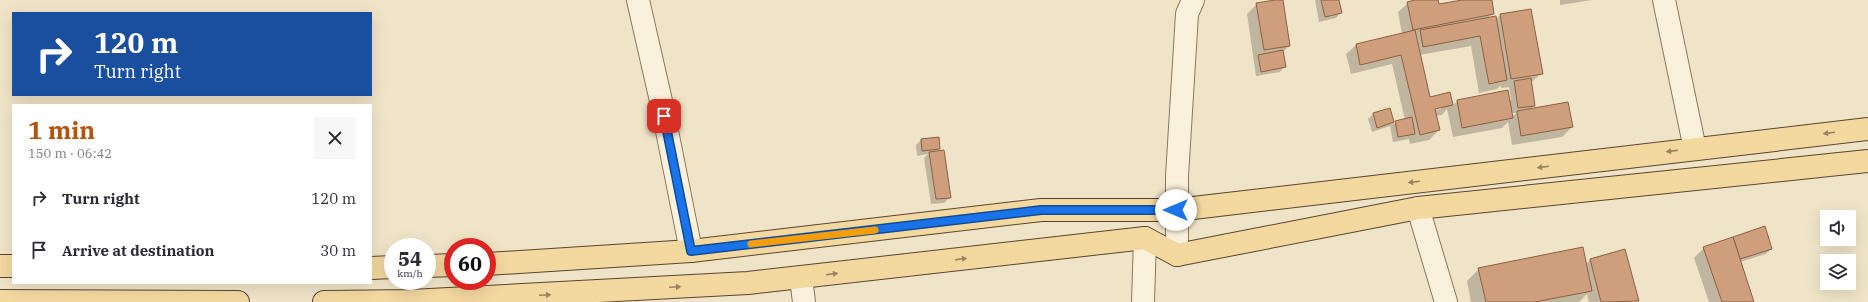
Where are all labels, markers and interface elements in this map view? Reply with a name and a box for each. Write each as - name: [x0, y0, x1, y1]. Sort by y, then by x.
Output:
- text: 120 m: [94, 24, 178, 61]
- icon: right: [28, 28, 80, 80]
- text: Turn right: [94, 60, 181, 83]
- pin: [647, 99, 681, 133]
- icon: arrive: [653, 105, 675, 127]
- text: 1 min: [28, 114, 95, 146]
- button: close: [314, 117, 356, 159]
- one-way arrow: [1823, 130, 1835, 136]
- text: 150 m · 06:42: [28, 145, 112, 162]
- one-way arrow: [1666, 148, 1678, 155]
- one-way arrow: [1537, 163, 1549, 170]
- one-way arrow: [1408, 179, 1420, 185]
- icon: right: [28, 187, 50, 209]
- text: Turn right: [62, 189, 140, 208]
- text: 120 m: [311, 189, 356, 208]
- position arrow: [1155, 189, 1197, 231]
- map controls: [1820, 210, 1856, 290]
- button: sound: [1820, 210, 1856, 246]
- speed limit sign: 60: [444, 238, 496, 290]
- icon: arrive: [28, 239, 50, 261]
- text: Arrive at destination: [62, 241, 214, 260]
- text: 30 m: [320, 241, 356, 260]
- text: 54: [398, 245, 422, 272]
- button: layers: [1820, 254, 1856, 290]
- one-way arrow: [955, 256, 968, 263]
- text: km/h: [397, 267, 423, 280]
- one-way arrow: [826, 271, 838, 278]
- one-way arrow: [669, 284, 681, 291]
- one-way arrow: [539, 291, 551, 298]

